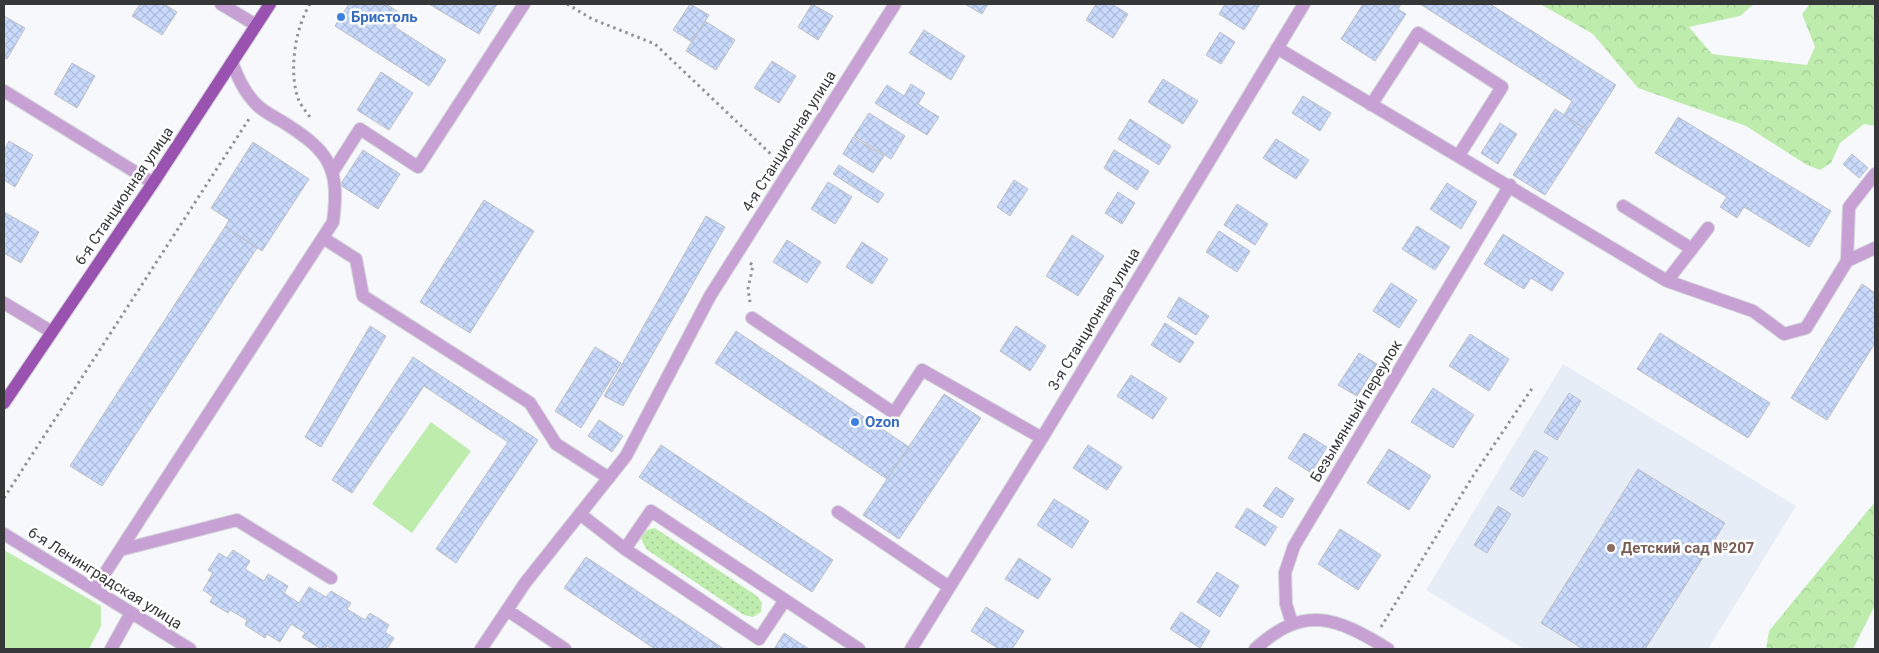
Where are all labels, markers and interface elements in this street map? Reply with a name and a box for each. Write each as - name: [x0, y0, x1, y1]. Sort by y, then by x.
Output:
- place label: Бристоль: [351, 8, 418, 26]
- marker: Бристоль: [335, 11, 347, 23]
- street label: 4-я Станционная улица: [738, 67, 840, 215]
- street label: 6-я Станционная улица: [71, 123, 177, 269]
- street label: 3-я Станционная улица: [1044, 245, 1144, 393]
- street label: Безымянный переулок: [1306, 337, 1406, 485]
- place label: Ozon: [865, 413, 900, 431]
- marker: Ozon: [849, 416, 861, 428]
- street label: 6-я Ленинградская улица: [25, 523, 185, 633]
- place label: Детский сад №207: [1621, 539, 1754, 557]
- marker: Детский сад №207: [1605, 542, 1617, 554]

